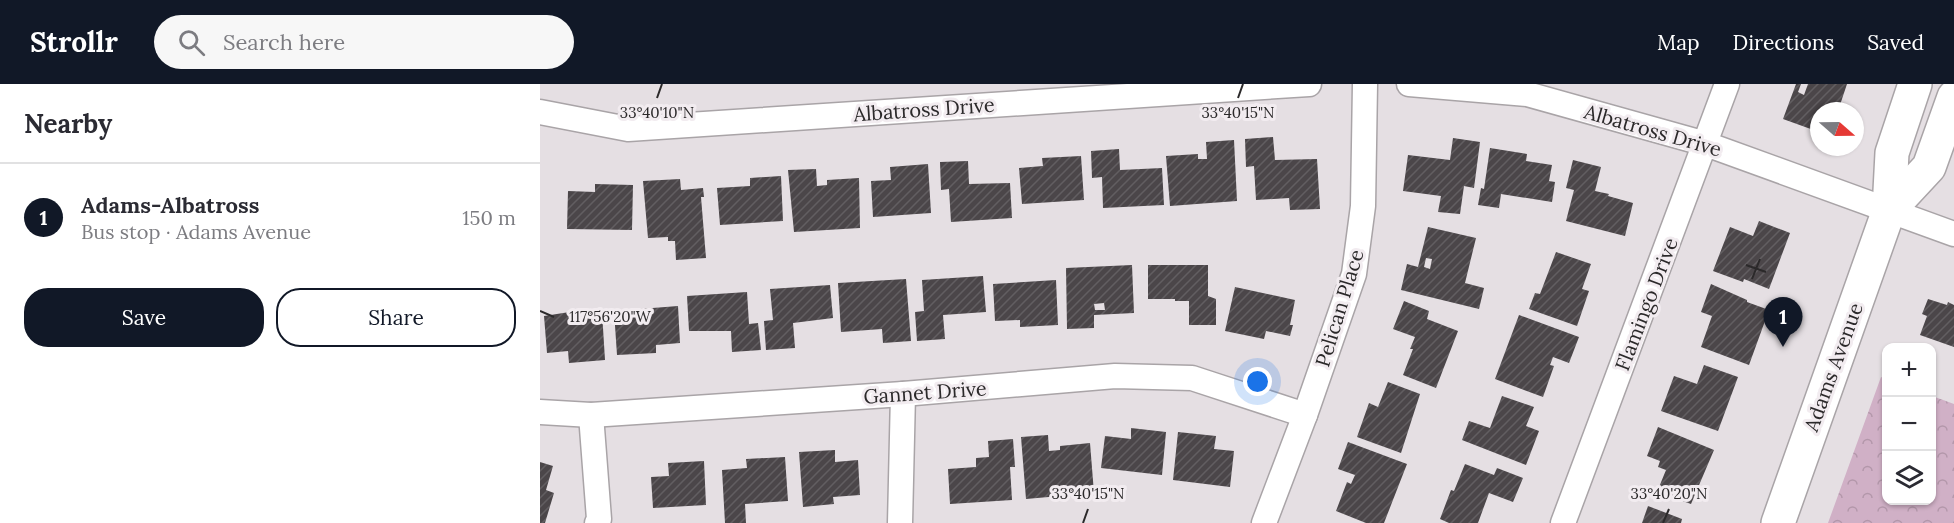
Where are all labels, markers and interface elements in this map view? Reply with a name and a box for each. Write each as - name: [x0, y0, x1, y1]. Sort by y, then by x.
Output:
- search box: [154, 15, 574, 69]
- text: Strollr: [30, 24, 118, 60]
- icon: search: [175, 26, 208, 59]
- text: Search here: [223, 28, 345, 56]
- text: Map: [1657, 29, 1700, 56]
- text: Directions: [1733, 29, 1834, 56]
- text: Saved: [1867, 29, 1924, 56]
- street label: Albatross Drive: [852, 92, 996, 126]
- street label: Albatross Drive: [1581, 98, 1725, 162]
- north arrow: [1810, 102, 1864, 156]
- text: 33°40'10"N: [620, 103, 694, 122]
- text: 33°40'15"N: [1201, 103, 1275, 122]
- text: Nearby: [24, 107, 112, 140]
- text: Adams-Albatross: [81, 191, 259, 219]
- text: 1: [39, 205, 48, 230]
- text: 150 m: [462, 205, 516, 230]
- text: Bus stop · Adams Avenue: [81, 219, 311, 244]
- street label: Flamingo Drive: [1609, 234, 1683, 374]
- street label: Pelican Place: [1309, 246, 1369, 370]
- button: Save: [24, 288, 264, 347]
- button: Share: [276, 288, 516, 347]
- pin: 1: [1764, 298, 1802, 347]
- street label: Adams Avenue: [1798, 299, 1868, 436]
- text: 117°56'20"W: [569, 307, 652, 326]
- map controls: [1882, 343, 1936, 505]
- button: +: [1882, 343, 1936, 397]
- your location: [1243, 367, 1272, 396]
- street label: Gannet Drive: [863, 375, 988, 409]
- button: −: [1882, 397, 1936, 451]
- button: layers: [1882, 451, 1936, 505]
- text: 33°40'15"N: [1051, 484, 1125, 503]
- text: 33°40'20"N: [1631, 484, 1707, 503]

